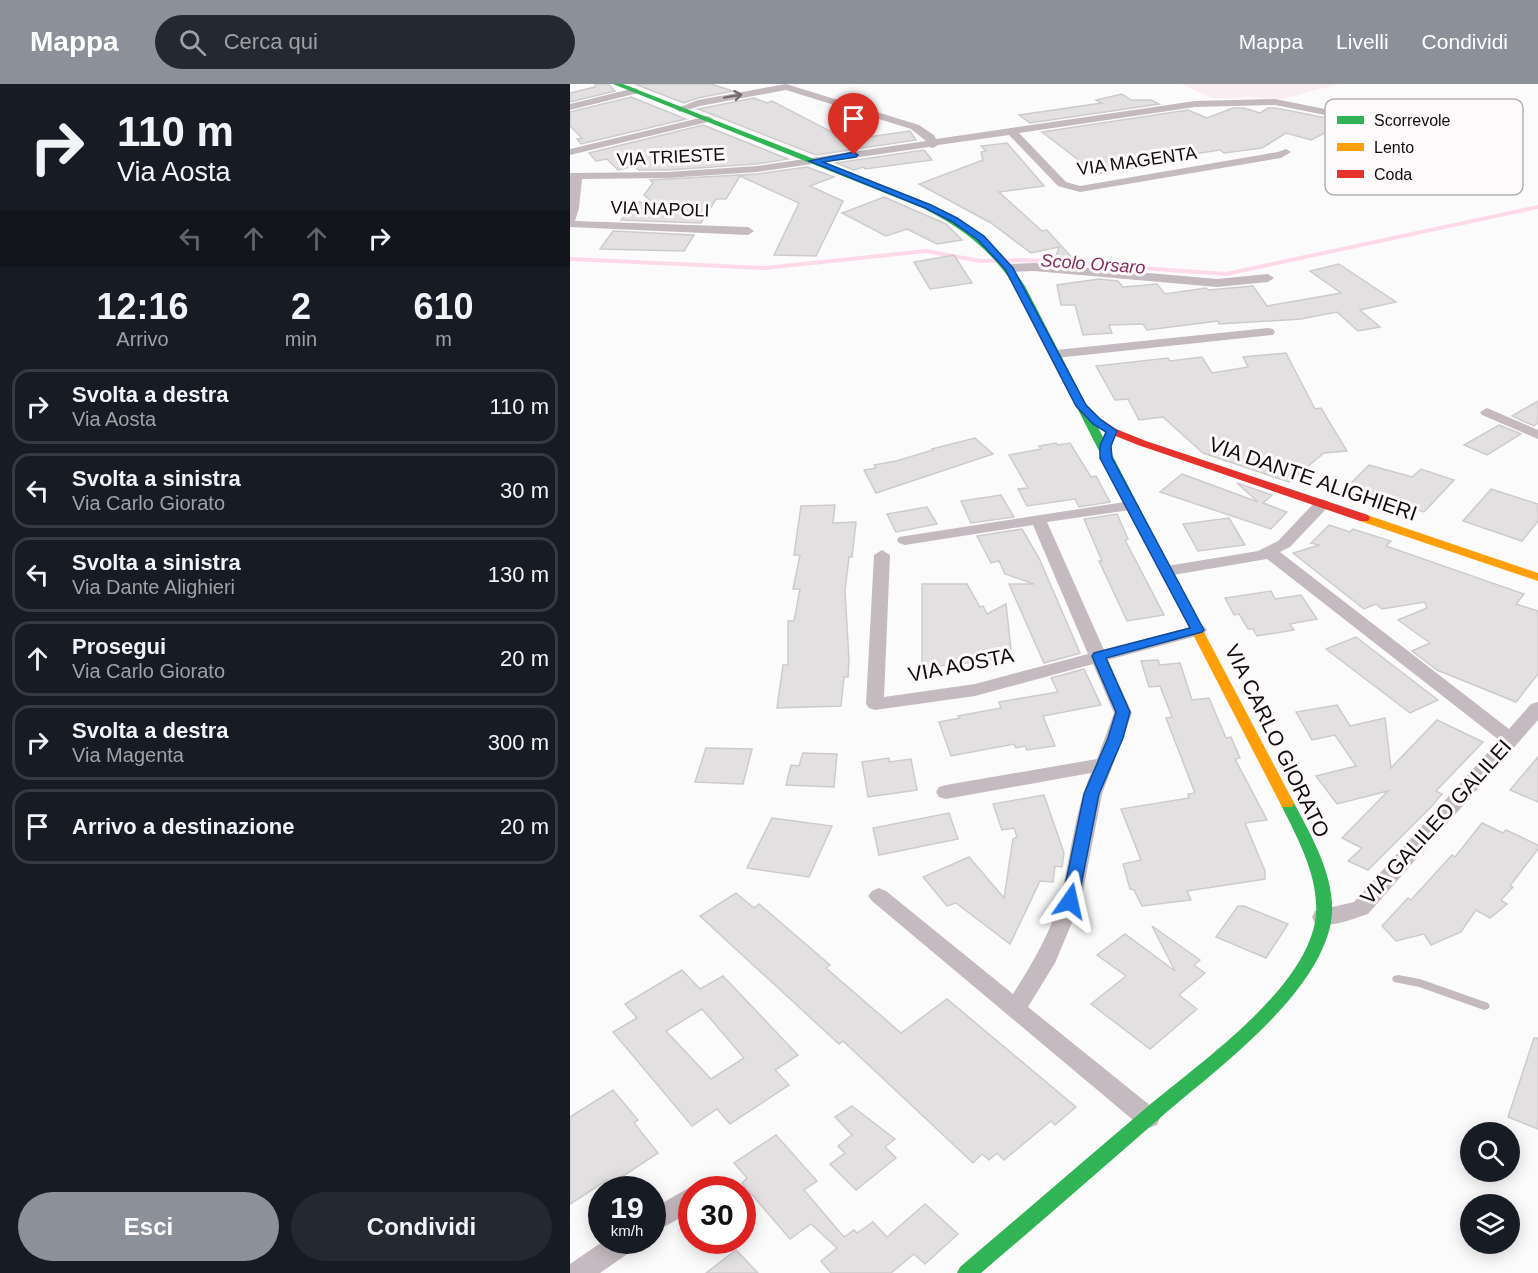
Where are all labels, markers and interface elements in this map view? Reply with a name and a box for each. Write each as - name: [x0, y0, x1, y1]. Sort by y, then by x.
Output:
- search box: [155, 15, 575, 69]
- text: Mappa: [30, 26, 119, 57]
- icon: search: [176, 26, 209, 59]
- text: Cerca qui: [224, 29, 318, 54]
- text: Mappa: [1239, 30, 1303, 53]
- text: Livelli: [1336, 30, 1389, 53]
- text: Condividi: [1422, 30, 1508, 53]
- one-way arrow: [722, 91, 742, 102]
- pin: [828, 93, 879, 155]
- legend: [1325, 99, 1523, 195]
- icon: arrive: [837, 102, 870, 135]
- icon: right: [18, 108, 96, 186]
- text: 110 m: [117, 108, 234, 155]
- text: Scorrevole: [1374, 112, 1451, 129]
- text: Lento: [1374, 139, 1414, 156]
- street label: VIA MAGENTA: [1076, 143, 1198, 179]
- street label: VIA TRIESTE: [616, 144, 726, 170]
- text: Via Aosta: [117, 157, 231, 187]
- text: Coda: [1374, 166, 1412, 183]
- street label: VIA NAPOLI: [610, 197, 710, 221]
- icon: left: [174, 222, 207, 255]
- icon: ahead: [237, 222, 270, 255]
- icon: ahead: [300, 222, 333, 255]
- icon: right: [363, 222, 396, 255]
- water label: Scolo Orsaro: [1040, 250, 1146, 278]
- text: 12:16: [96, 286, 188, 327]
- text: 2: [291, 286, 311, 327]
- text: 610: [413, 286, 474, 327]
- text: Arrivo: [116, 328, 169, 350]
- text: min: [285, 328, 317, 350]
- text: m: [435, 328, 452, 350]
- text: Svolta a destra: [72, 382, 229, 407]
- icon: right: [21, 390, 54, 423]
- text: 110 m: [489, 394, 549, 419]
- text: Via Aosta: [72, 408, 156, 430]
- street label: VIA DANTE ALIGHIERI: [1206, 432, 1420, 525]
- text: Svolta a sinistra: [72, 466, 241, 491]
- icon: left: [21, 474, 54, 507]
- text: 30 m: [500, 478, 549, 503]
- text: Via Carlo Giorato: [72, 492, 225, 514]
- text: Svolta a sinistra: [72, 550, 241, 575]
- icon: left: [21, 558, 54, 591]
- text: 130 m: [488, 562, 549, 587]
- text: Via Dante Alighieri: [72, 576, 235, 598]
- text: Prosegui: [72, 634, 166, 659]
- street label: VIA CARLO GIORATO: [1221, 641, 1334, 841]
- icon: ahead: [21, 642, 54, 675]
- street label: VIA AOSTA: [906, 643, 1016, 686]
- text: 20 m: [500, 646, 549, 671]
- text: Via Carlo Giorato: [72, 660, 225, 682]
- text: Svolta a destra: [72, 718, 229, 743]
- icon: right: [21, 726, 54, 759]
- text: 300 m: [488, 730, 549, 755]
- street label: VIA GALILEO GALILEI: [1356, 735, 1516, 909]
- text: Via Magenta: [72, 744, 184, 766]
- icon: arrive: [21, 810, 54, 843]
- text: Arrivo a destinazione: [72, 814, 295, 839]
- text: 20 m: [500, 814, 549, 839]
- position arrow: [1038, 869, 1102, 933]
- map controls: [1460, 1122, 1520, 1254]
- button: search: [1460, 1122, 1520, 1182]
- speed limit sign: 30: [678, 1176, 756, 1254]
- text: 19: [610, 1191, 644, 1224]
- button: Esci: [18, 1192, 279, 1261]
- button: Condividi: [291, 1192, 552, 1261]
- button: layers: [1460, 1194, 1520, 1254]
- text: km/h: [611, 1222, 643, 1239]

